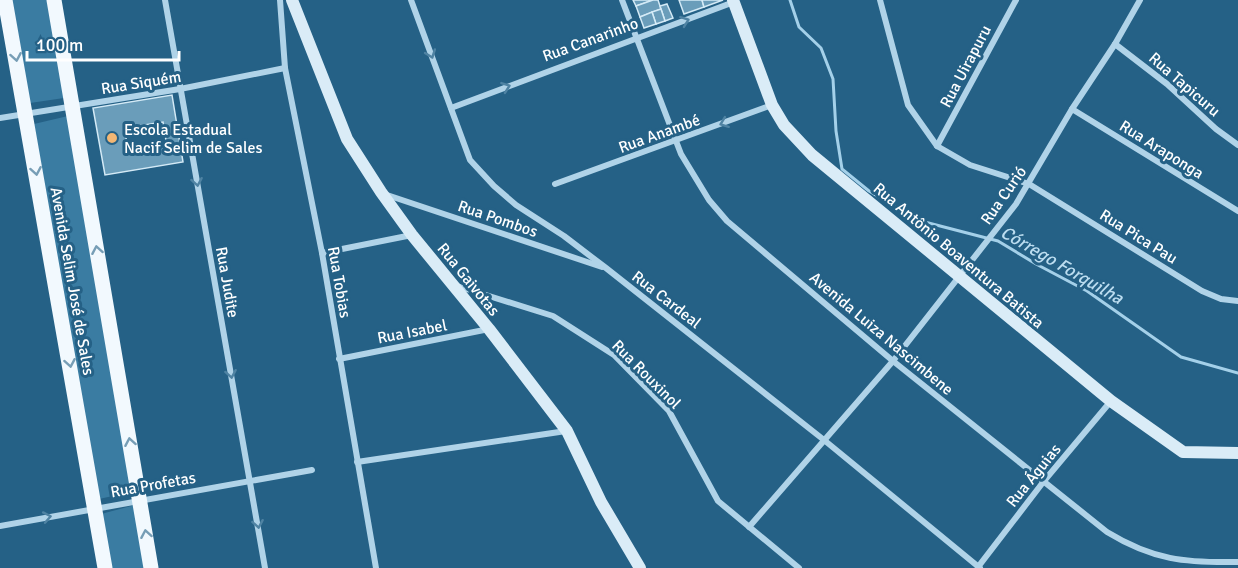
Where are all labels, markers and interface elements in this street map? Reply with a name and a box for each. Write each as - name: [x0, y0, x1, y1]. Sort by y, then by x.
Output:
- street label: Rua Canarinho: [540, 13, 641, 67]
- one-way arrow: [680, 16, 690, 29]
- street label: Rua Uirapuru: [936, 22, 996, 111]
- scale bar: [27, 24, 178, 62]
- text: 100 m: [36, 34, 83, 56]
- one-way arrow: [424, 48, 437, 59]
- street label: Rua Tapicuru: [1144, 48, 1224, 121]
- one-way arrow: [9, 52, 22, 62]
- street label: Rua Siquém: [100, 67, 183, 99]
- one-way arrow: [500, 82, 511, 95]
- street label: Rua Anambé: [616, 110, 703, 158]
- one-way arrow: [719, 116, 730, 129]
- street label: Rua Araponga: [1116, 116, 1207, 184]
- place label: Escola Estadual Nacif Selim de Sales: [124, 120, 262, 158]
- marker: Escola Estadual Nacif Selim de Sales: [105, 131, 119, 145]
- street label: Rua Curió: [976, 162, 1031, 229]
- one-way arrow: [29, 166, 42, 176]
- one-way arrow: [190, 176, 203, 186]
- street label: Rua Antônio Boaventura Batista: [869, 178, 1048, 333]
- street label: Avenida Selim José de Sales: [46, 186, 98, 377]
- street label: Rua Pombos: [455, 196, 540, 242]
- street label: Rua Pica Pau: [1096, 205, 1181, 269]
- water label: Córrego Forquilha: [997, 221, 1128, 309]
- street label: Rua Gaivotas: [433, 239, 504, 320]
- street label: Rua Judite: [211, 245, 243, 319]
- street label: Rua Tobias: [323, 245, 355, 320]
- one-way arrow: [91, 246, 103, 255]
- street label: Rua Cardeal: [628, 267, 705, 333]
- street label: Avenida Luiza Nascimbene: [805, 268, 957, 400]
- street label: Rua Isabel: [376, 315, 449, 349]
- street label: Rua Rouxinol: [608, 336, 685, 414]
- one-way arrow: [63, 359, 75, 368]
- one-way arrow: [224, 368, 237, 378]
- one-way arrow: [124, 438, 137, 448]
- street label: Rua Águias: [1002, 440, 1065, 511]
- street label: Rua Profetas: [109, 468, 197, 502]
- one-way arrow: [42, 511, 52, 524]
- one-way arrow: [251, 519, 263, 529]
- one-way arrow: [140, 529, 152, 539]

